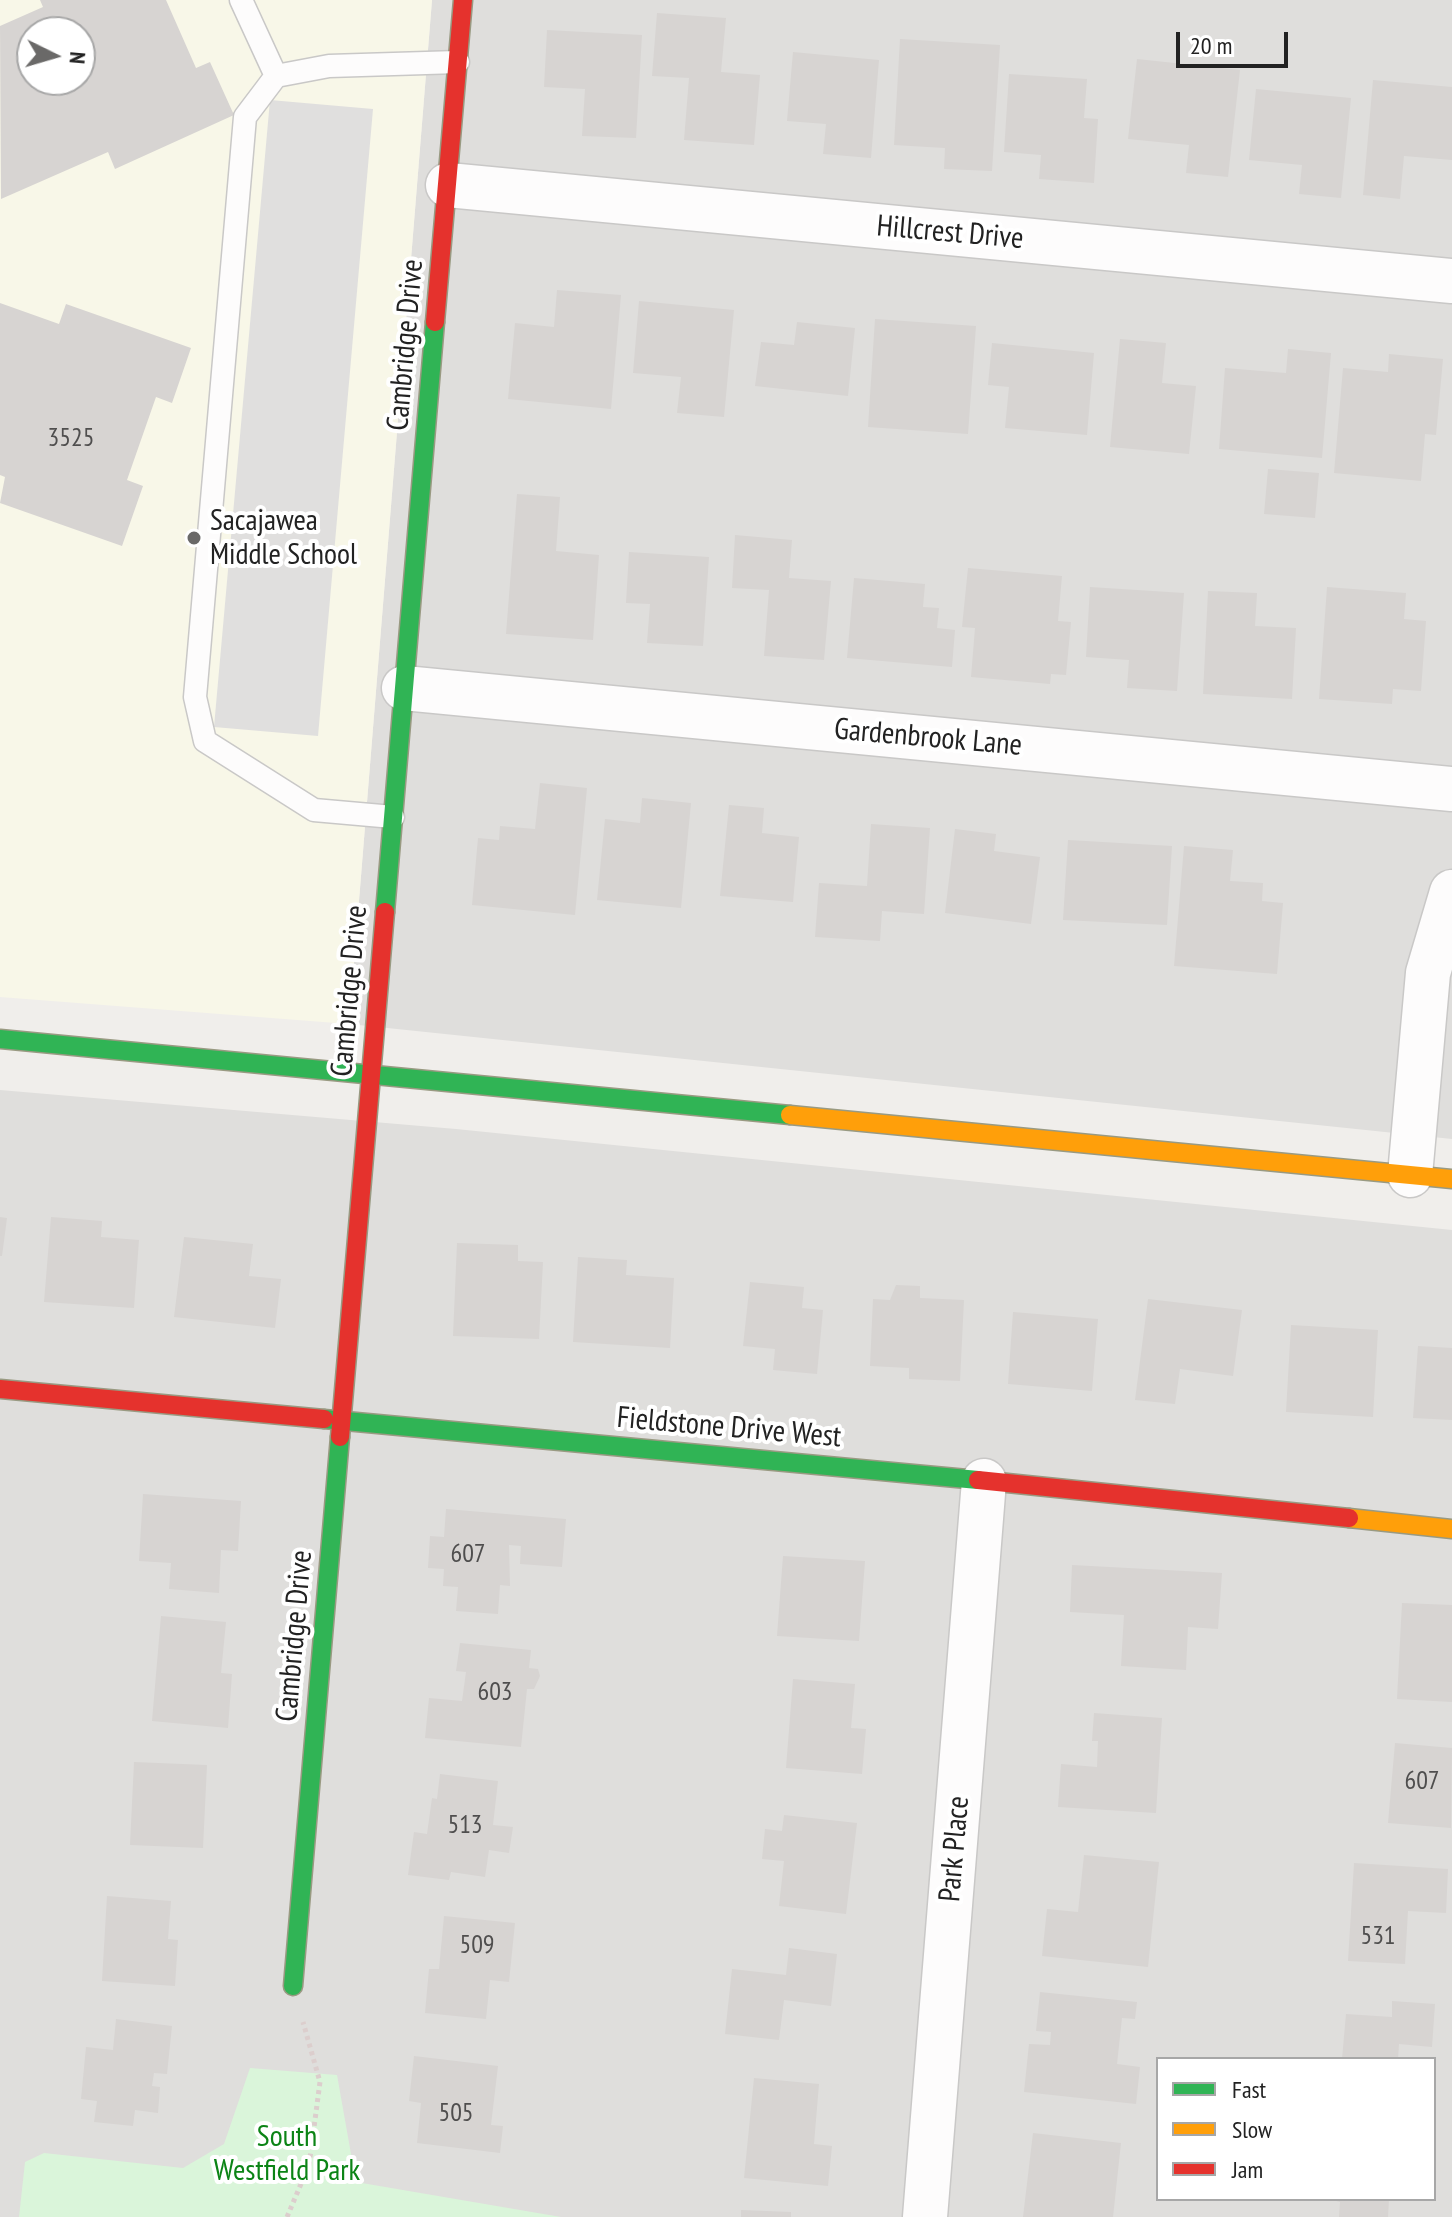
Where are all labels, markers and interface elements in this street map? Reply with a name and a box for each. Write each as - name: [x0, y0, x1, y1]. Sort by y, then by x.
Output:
- north arrow: [16, 16, 96, 96]
- scale bar: [1180, 16, 1292, 66]
- text: 20 m: [1190, 30, 1232, 61]
- text: N: [63, 51, 92, 65]
- street label: Hillcrest Drive: [875, 209, 1025, 257]
- street label: Cambridge Drive: [381, 258, 431, 432]
- house number: 3525: [48, 423, 94, 455]
- place label: Sacajawea Middle School: [210, 503, 357, 574]
- marker: Sacajawea Middle School: [185, 529, 203, 547]
- street label: Gardenbrook Lane: [833, 712, 1023, 764]
- street label: Cambridge Drive: [325, 904, 375, 1078]
- street label: Fieldstone Drive West: [615, 1400, 843, 1456]
- house number: 607: [450, 1539, 486, 1571]
- street label: Cambridge Drive: [270, 1549, 320, 1723]
- house number: 603: [477, 1677, 513, 1709]
- house number: 607: [1404, 1766, 1440, 1798]
- street label: Park Place: [932, 1795, 978, 1903]
- house number: 513: [447, 1810, 483, 1842]
- house number: 531: [1360, 1921, 1396, 1953]
- house number: 509: [459, 1930, 495, 1962]
- legend: [1156, 2057, 1436, 2201]
- text: Fast: [1232, 2074, 1266, 2105]
- house number: 505: [438, 2098, 474, 2130]
- text: Slow: [1232, 2114, 1272, 2145]
- park label: South Westfield Park: [214, 2119, 360, 2190]
- text: Jam: [1232, 2154, 1263, 2185]

